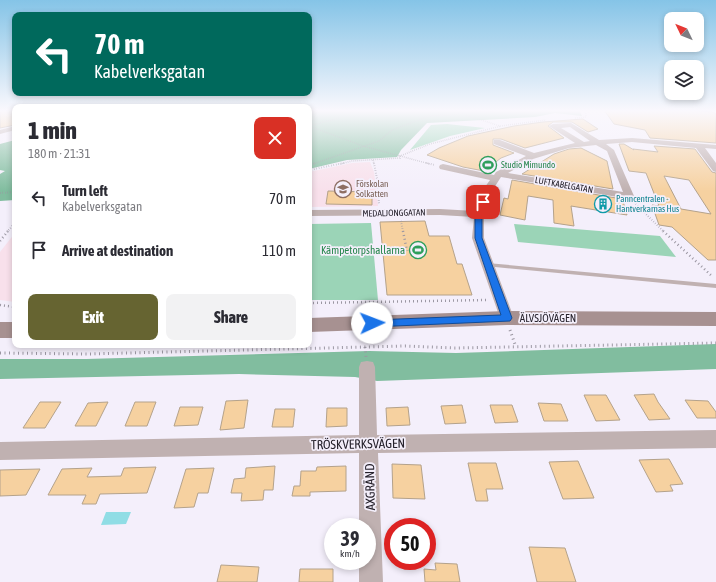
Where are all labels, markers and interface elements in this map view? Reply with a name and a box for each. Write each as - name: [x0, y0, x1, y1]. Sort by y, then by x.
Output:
- north arrow: [664, 12, 704, 52]
- map controls: [664, 12, 704, 100]
- icon: left: [28, 28, 80, 80]
- text: 70 m: [94, 28, 144, 60]
- button: layers: [664, 60, 704, 100]
- text: Kabelverksgatan: [94, 61, 205, 82]
- text: 1 min: [28, 117, 77, 144]
- button: close: [254, 117, 296, 159]
- text: 180 m · 21:31: [28, 146, 91, 161]
- sports icon: Studio Mimundo: [478, 155, 498, 175]
- place label: Studio Mimundo: [501, 160, 555, 170]
- street label: LUFTKABELGATAN: [534, 175, 594, 195]
- school or university icon: Förskolan Solkatten: [333, 179, 353, 199]
- place label: Förskolan Solkatten: [356, 179, 388, 199]
- text: Turn left: [62, 182, 108, 199]
- pin: [466, 185, 500, 219]
- icon: left: [28, 187, 50, 209]
- text: 70 m: [269, 190, 296, 207]
- icon: arrive: [472, 191, 494, 213]
- building icon: Panncentralen - Hantverkarnas Hus: [593, 194, 613, 214]
- place label: Panncentralen - Hantverkarnas Hus: [616, 194, 679, 214]
- text: Kabelverksgatan: [62, 199, 142, 214]
- street label: MEDALJONGGATAN: [362, 207, 426, 219]
- icon: arrive: [28, 239, 50, 261]
- sports icon: Kämpetorpshallarna: [408, 240, 428, 260]
- text: Arrive at destination: [62, 242, 173, 259]
- text: 110 m: [262, 242, 296, 259]
- place label: Kämpetorpshallarna: [321, 244, 405, 256]
- button: Exit: [28, 294, 158, 340]
- button: Share: [166, 294, 296, 340]
- position arrow: [351, 302, 393, 344]
- street label: ÄLVSJÖVÄGEN: [520, 312, 576, 324]
- street label: TRÖSKVERKSVÄGEN: [311, 436, 405, 452]
- street label: AXGRÄND: [362, 463, 378, 511]
- speed limit sign: 50: [384, 518, 436, 570]
- text: 39: [341, 527, 359, 550]
- text: km/h: [340, 548, 360, 559]

